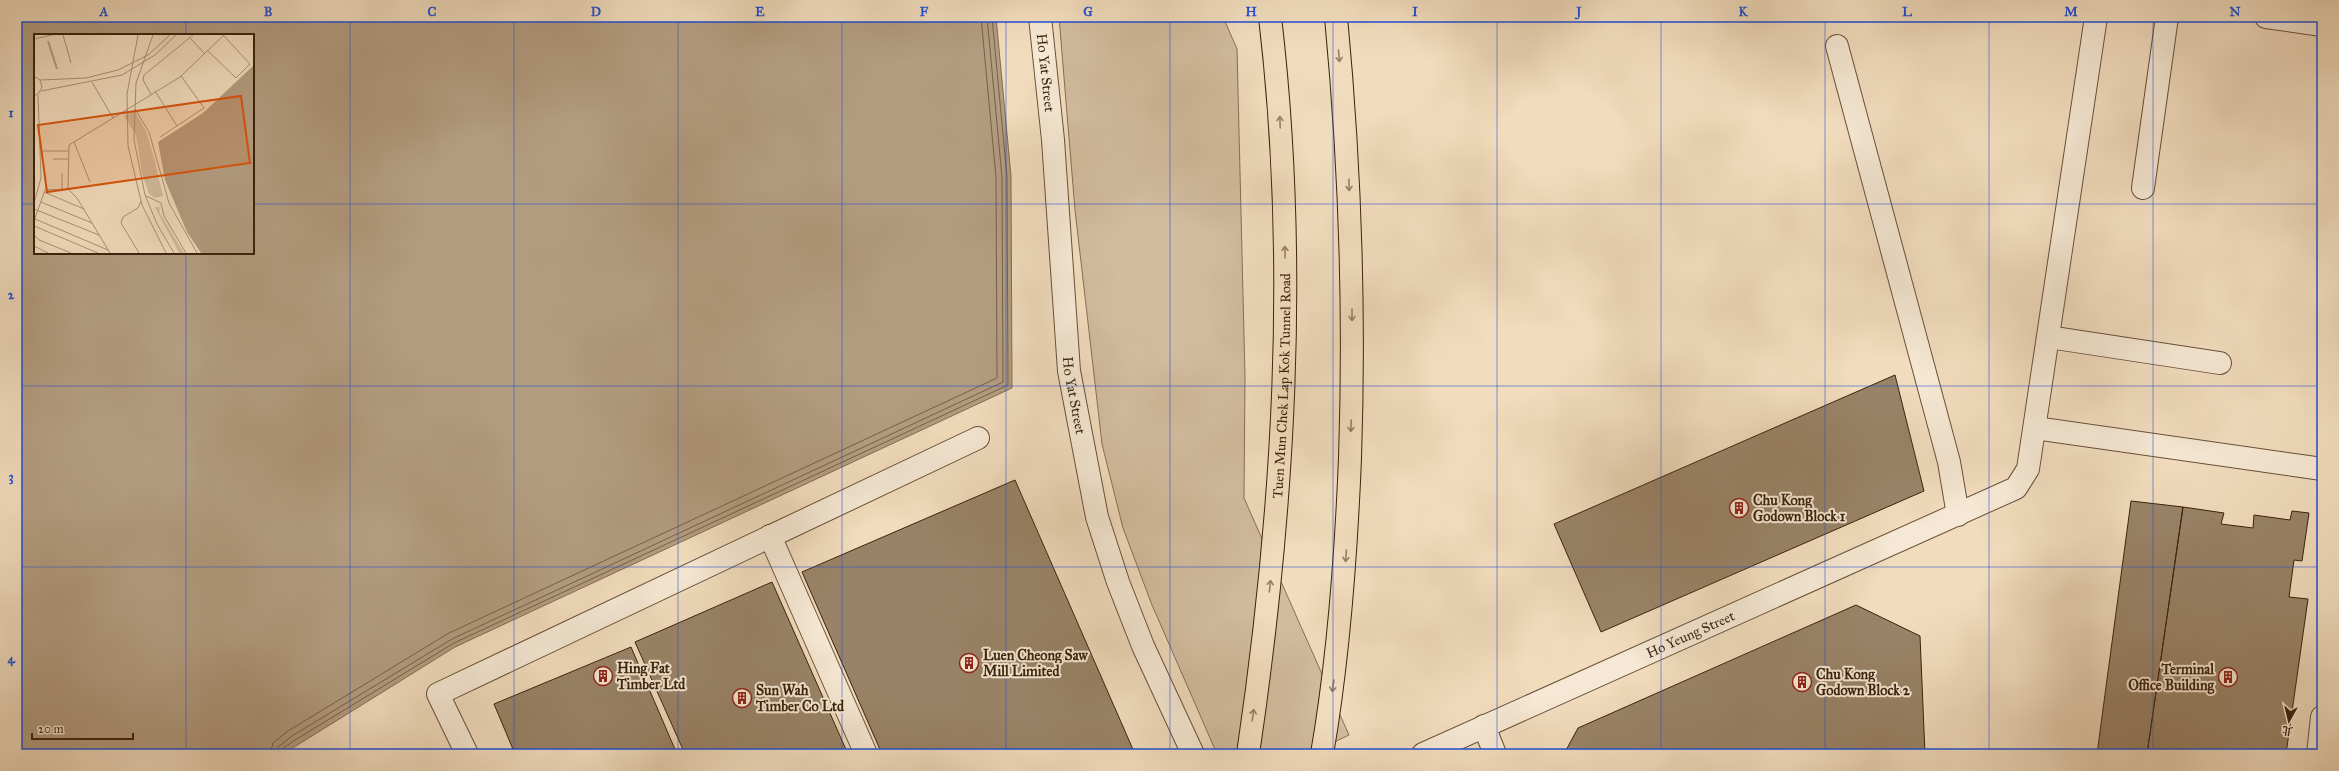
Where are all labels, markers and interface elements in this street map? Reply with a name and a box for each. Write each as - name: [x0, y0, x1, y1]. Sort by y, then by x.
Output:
- text: A: [99, 4, 109, 20]
- text: B: [264, 4, 273, 20]
- text: C: [428, 4, 437, 20]
- text: D: [591, 4, 601, 20]
- text: E: [755, 4, 765, 20]
- text: F: [920, 4, 929, 20]
- text: G: [1083, 4, 1093, 20]
- text: H: [1245, 4, 1257, 20]
- text: I: [1412, 4, 1418, 20]
- text: J: [1574, 4, 1582, 20]
- text: K: [1738, 4, 1748, 20]
- text: L: [1902, 4, 1912, 20]
- text: M: [2064, 4, 2078, 20]
- text: N: [2229, 4, 2241, 20]
- street label: Ho Yat Street: [1033, 33, 1058, 113]
- inset map: [34, 34, 254, 254]
- one-way arrow: [1336, 49, 1343, 62]
- text: 1: [8, 105, 14, 121]
- one-way arrow: [1277, 116, 1284, 129]
- one-way arrow: [1345, 178, 1353, 191]
- one-way arrow: [1281, 246, 1289, 259]
- street label: Tuen Mun Chek Lap Kok Tunnel Road: [1269, 273, 1294, 499]
- text: 2: [8, 287, 15, 303]
- one-way arrow: [1348, 308, 1356, 321]
- street label: Ho Yat Street: [1060, 356, 1089, 436]
- one-way arrow: [1347, 419, 1354, 432]
- text: 3: [8, 469, 14, 485]
- place label: Chu Kong Godown Block 1: [1753, 492, 1846, 525]
- building icon: Chu Kong Godown Block 1: [1728, 497, 1750, 519]
- one-way arrow: [1342, 549, 1349, 562]
- one-way arrow: [1266, 580, 1273, 593]
- street label: Ho Yeung Street: [1643, 607, 1737, 661]
- place label: Luen Cheong Saw Mill Limited: [983, 647, 1088, 680]
- text: 4: [7, 651, 15, 667]
- building icon: Luen Cheong Saw Mill Limited: [958, 652, 980, 674]
- place label: Hing Fat Timber Ltd: [616, 660, 686, 693]
- place label: Terminal Office Building: [2128, 661, 2215, 695]
- building icon: Hing Fat Timber Ltd: [592, 665, 614, 687]
- place label: Chu Kong Godown Block 2: [1816, 666, 1911, 699]
- building icon: Terminal Office Building: [2217, 666, 2239, 688]
- building icon: Chu Kong Godown Block 2: [1791, 671, 1813, 693]
- one-way arrow: [1330, 679, 1337, 692]
- place label: Sun Wah Timber Co Ltd: [755, 682, 845, 715]
- building icon: Sun Wah Timber Co Ltd: [731, 687, 753, 709]
- north arrow: [2269, 701, 2309, 741]
- one-way arrow: [1249, 709, 1257, 722]
- scale bar: [32, 715, 133, 741]
- text: 20 m: [38, 722, 64, 736]
- text: 北: [2281, 723, 2294, 738]

